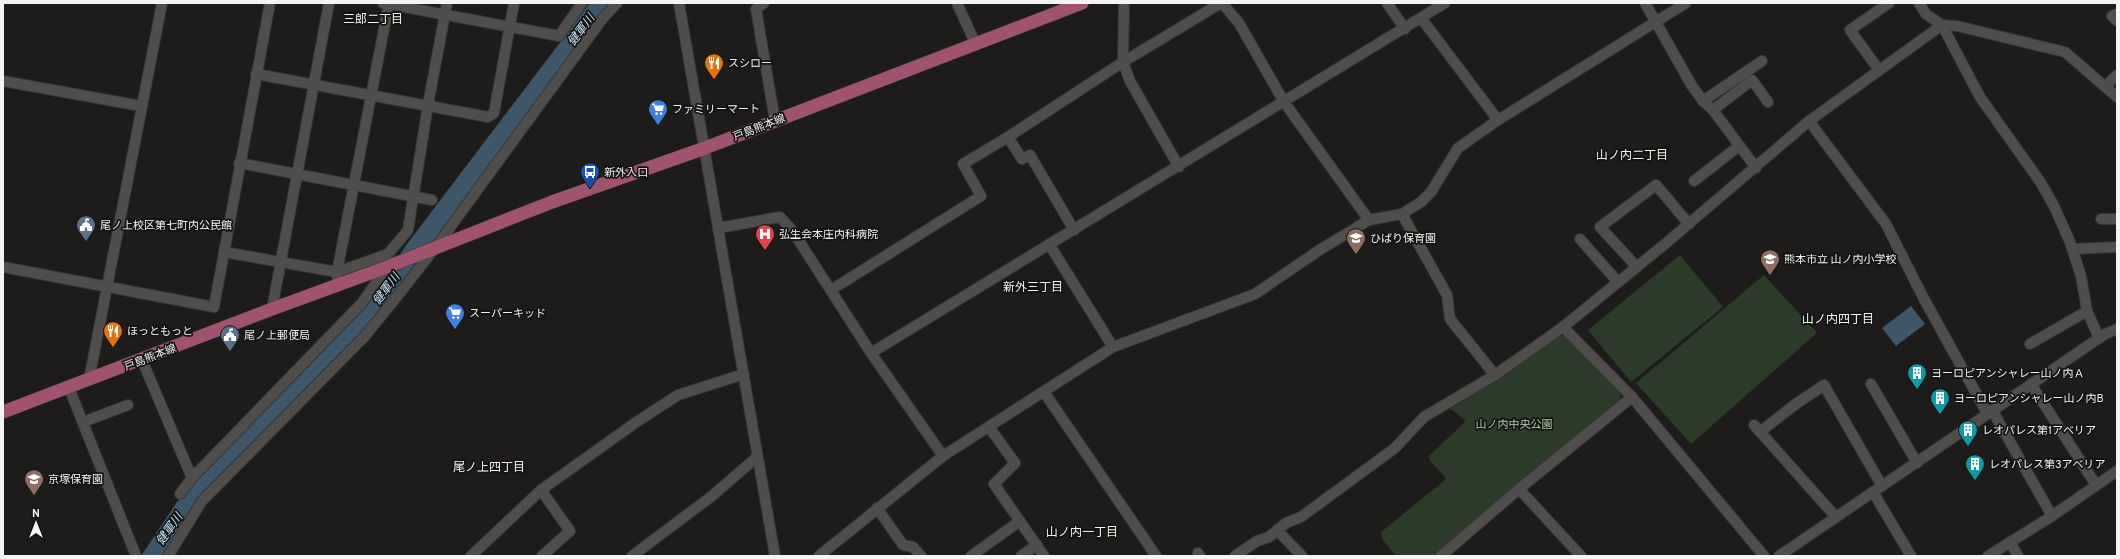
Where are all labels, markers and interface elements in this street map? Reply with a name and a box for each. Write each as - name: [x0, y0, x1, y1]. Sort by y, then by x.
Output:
- water label: 健軍川: [565, 10, 600, 50]
- district label: 三郎二丁目: [343, 12, 403, 28]
- restaurant icon: スシロー: [703, 52, 725, 80]
- place label: スシロー: [728, 57, 772, 71]
- supermarket icon: ファミリーマート: [647, 98, 669, 126]
- place label: ファミリーマート: [672, 103, 760, 117]
- street label: 戸島熊本線: [731, 112, 788, 144]
- district label: 山ノ内二丁目: [1596, 148, 1668, 164]
- bus stop icon: 新外入口: [579, 161, 601, 189]
- place label: 新外入口: [604, 166, 648, 180]
- public building icon: 尾ノ上校区第七町内公民館: [75, 214, 97, 242]
- place label: 尾ノ上校区第七町内公民館: [100, 219, 232, 233]
- hospital icon: 弘生会本庄内科病院: [754, 223, 776, 251]
- school or university icon: ひばり保育園: [1345, 227, 1367, 255]
- place label: 弘生会本庄内科病院: [779, 228, 878, 242]
- place label: ひばり保育園: [1370, 232, 1436, 246]
- school or university icon: 熊本市立 山ノ内小学校: [1759, 248, 1781, 276]
- place label: 熊本市立 山ノ内小学校: [1784, 253, 1897, 267]
- water label: 健軍川: [370, 269, 405, 309]
- district label: 新外三丁目: [1003, 280, 1063, 296]
- supermarket icon: スーパーキッド: [444, 302, 466, 330]
- place label: スーパーキッド: [469, 307, 546, 321]
- district label: 山ノ内四丁目: [1802, 312, 1874, 328]
- restaurant icon: ほっともっと: [102, 320, 124, 348]
- public building icon: 尾ノ上郵便局: [219, 324, 241, 352]
- place label: ほっともっと: [127, 325, 193, 339]
- place label: 尾ノ上郵便局: [244, 329, 310, 343]
- street label: 戸島熊本線: [122, 342, 179, 374]
- building icon: ヨーロピアンシャレー山ノ内Ａ: [1906, 362, 1928, 390]
- place label: ヨーロピアンシャレー山ノ内Ａ: [1931, 367, 2085, 381]
- building icon: ヨーロピアンシャレー山ノ内B: [1929, 387, 1951, 415]
- place label: ヨーロピアンシャレー山ノ内B: [1954, 392, 2104, 406]
- park label: 山ノ内中央公園: [1476, 418, 1553, 432]
- building icon: レオパレス第1アベリア: [1957, 419, 1979, 447]
- place label: レオパレス第1アベリア: [1982, 424, 2096, 438]
- building icon: レオパレス第3アベリア: [1964, 453, 1986, 481]
- place label: レオパレス第3アベリア: [1989, 458, 2105, 472]
- district label: 尾ノ上四丁目: [453, 460, 525, 476]
- school or university icon: 京塚保育園: [23, 468, 45, 496]
- place label: 京塚保育園: [48, 473, 103, 487]
- north arrow: [16, 503, 56, 543]
- text: N: [32, 507, 40, 521]
- water label: 健軍川: [153, 509, 188, 549]
- district label: 山ノ内一丁目: [1046, 525, 1118, 541]

